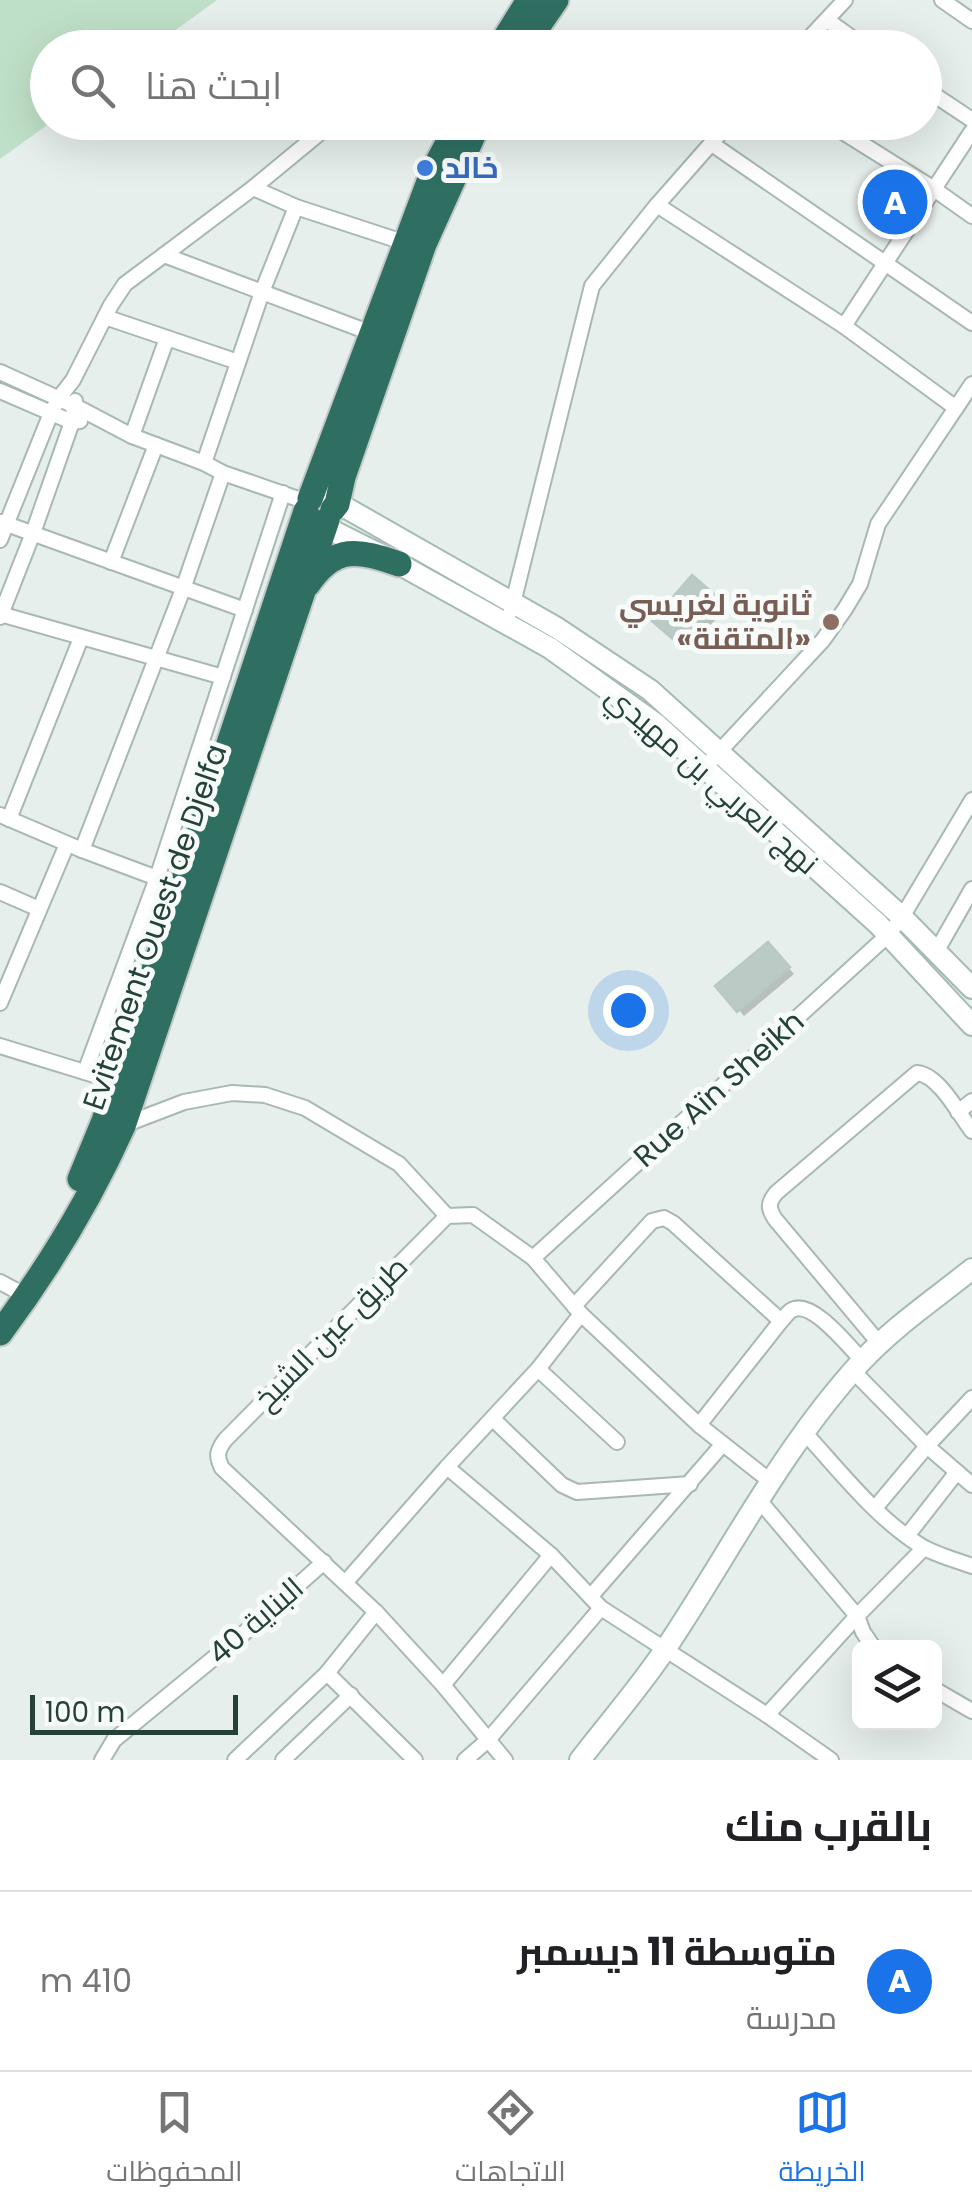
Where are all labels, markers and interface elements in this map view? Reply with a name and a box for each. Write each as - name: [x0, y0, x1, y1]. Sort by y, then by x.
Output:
- search box: [30, 30, 942, 140]
- icon: search: [65, 58, 120, 113]
- text: ابحث هنا: [145, 59, 282, 112]
- place label: خالد: [445, 146, 499, 189]
- marker: خالد: [414, 157, 436, 179]
- pin: A: [862, 164, 928, 240]
- place label: ثانوية لغريسي «المتقنة»: [619, 583, 812, 660]
- marker: ثانوية لغريسي «المتقنة»: [820, 611, 842, 633]
- street label: نهج العربي بن مهيدي: [595, 675, 828, 886]
- street label: Evitement Ouest de Djelfa: [72, 738, 237, 1116]
- your location: [603, 985, 654, 1036]
- street label: Rue Aïn Sheikh: [624, 1000, 813, 1177]
- street label: طريق عين الشيخ: [244, 1246, 417, 1419]
- street label: البناية 40: [199, 1567, 313, 1674]
- map controls: [852, 1640, 942, 1730]
- button: layers: [852, 1640, 942, 1730]
- scale bar: [30, 1690, 238, 1734]
- text: 100 m: [45, 1693, 125, 1732]
- text: بالقرب منك: [725, 1797, 932, 1856]
- text: متوسطة 11 ديسمبر: [517, 1925, 837, 1978]
- text: 410 m: [40, 1958, 132, 2003]
- text: A: [888, 1958, 911, 2003]
- text: مدرسة: [746, 1995, 837, 2040]
- tab: المحفوظات: [106, 2085, 243, 2197]
- tab: الاتجاهات: [455, 2085, 566, 2197]
- tab: الخريطة: [778, 2085, 866, 2197]

